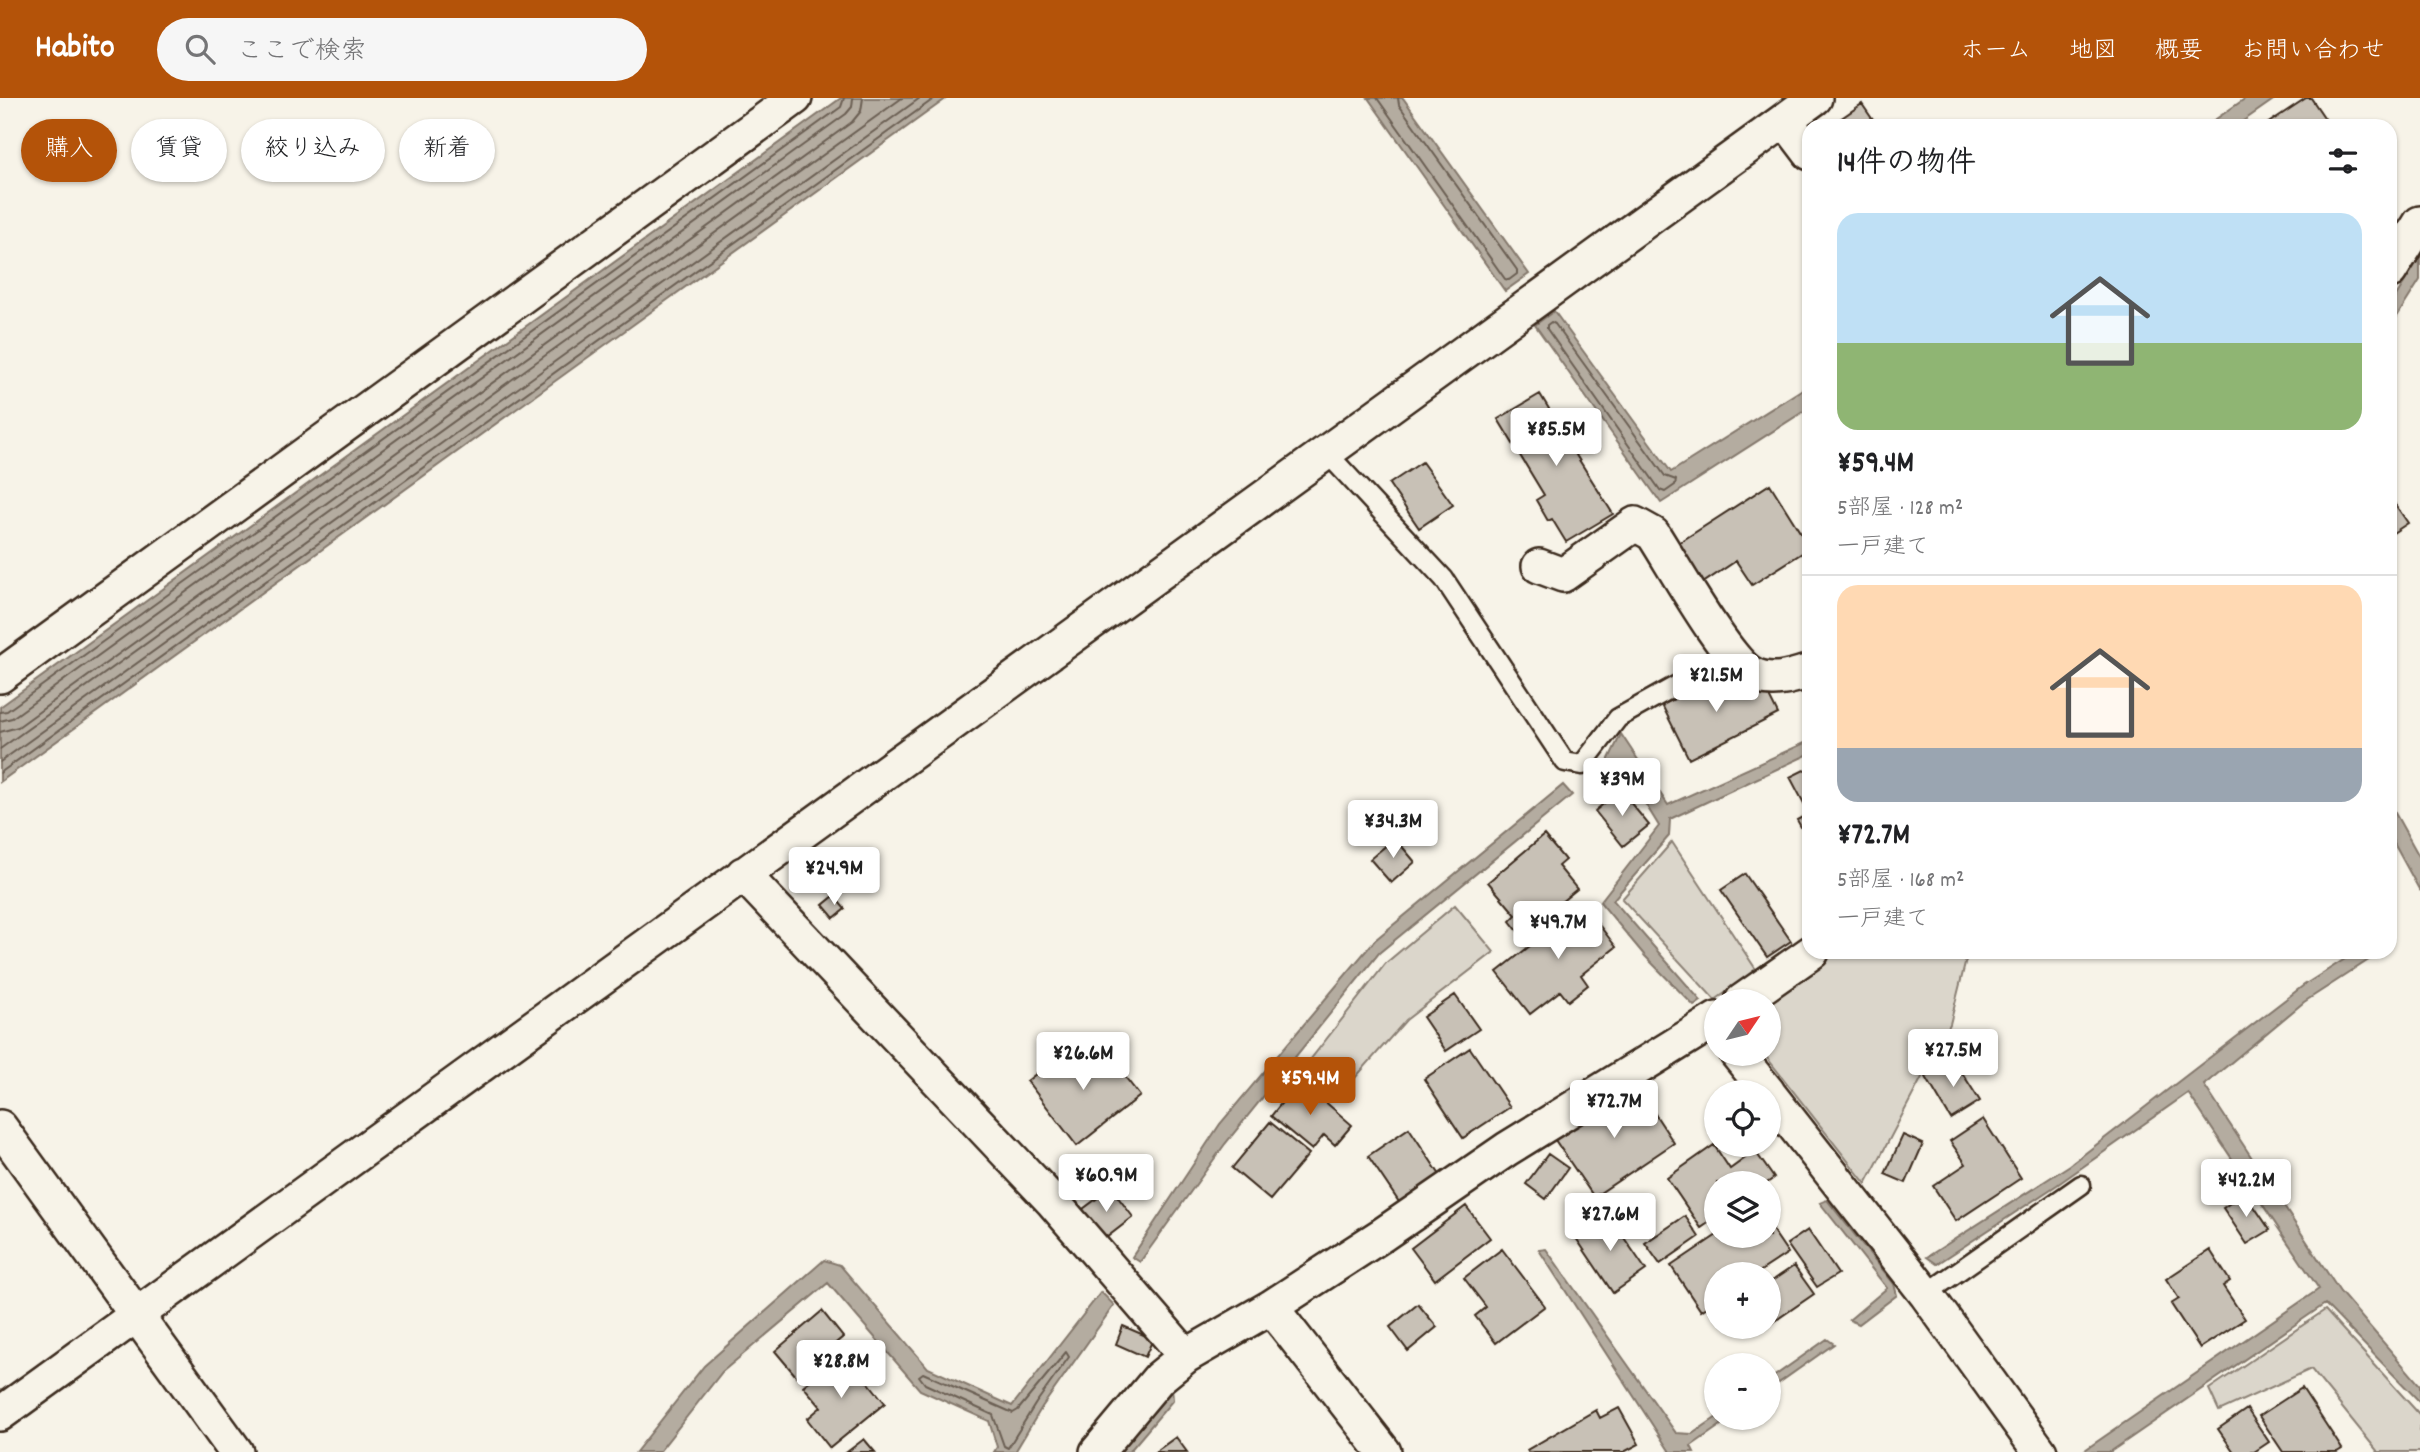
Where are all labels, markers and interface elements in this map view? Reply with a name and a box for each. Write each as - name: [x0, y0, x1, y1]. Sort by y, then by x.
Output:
- search box: [157, 18, 647, 81]
- text: Habito: [35, 26, 115, 73]
- icon: search: [181, 30, 219, 68]
- text: ここで検索: [237, 34, 367, 71]
- text: ホーム: [1960, 35, 2031, 69]
- text: 地図: [2069, 35, 2117, 69]
- text: 概要: [2155, 35, 2203, 69]
- text: お問い合わせ: [2241, 35, 2385, 69]
- chip: 購入: [21, 119, 117, 182]
- chip: 賃貸: [131, 119, 227, 182]
- chip: 絞り込み: [241, 119, 385, 182]
- chip: 新着: [399, 119, 495, 182]
- icon: filters: [2324, 142, 2362, 180]
- text: 14件の物件: [1837, 144, 1976, 187]
- icon: home: [2037, 258, 2163, 384]
- pin: ¥85.5M: [1499, 408, 1613, 468]
- text: ¥85.5M: [1527, 414, 1585, 447]
- text: ¥59.4M: [1837, 444, 1914, 487]
- text: 5部屋 · 128 m²: [1837, 493, 1963, 526]
- text: 一戸建て: [1837, 532, 1929, 565]
- icon: home: [2037, 630, 2163, 756]
- pin: ¥21.5M: [1659, 654, 1773, 714]
- text: ¥21.5M: [1689, 660, 1743, 693]
- pin: ¥39M: [1581, 758, 1663, 818]
- text: ¥39M: [1599, 764, 1645, 797]
- pin: ¥34.3M: [1336, 800, 1450, 860]
- text: ¥34.3M: [1364, 806, 1422, 839]
- text: ¥72.7M: [1837, 816, 1910, 859]
- pin: ¥24.9M: [777, 848, 891, 907]
- text: ¥24.9M: [805, 853, 863, 886]
- text: 5部屋 · 168 m²: [1837, 865, 1964, 898]
- pin: ¥49.7M: [1501, 902, 1615, 961]
- text: 一戸建て: [1837, 904, 1929, 937]
- text: ¥49.7M: [1529, 907, 1587, 940]
- north arrow: [1704, 989, 1782, 1066]
- map controls: [1704, 989, 1781, 1430]
- pin: ¥27.5M: [1896, 1030, 2010, 1089]
- pin: ¥26.6M: [1026, 1032, 1140, 1092]
- text: ¥27.5M: [1924, 1035, 1982, 1068]
- text: ¥26.6M: [1052, 1038, 1114, 1071]
- pin: ¥59.4M: [1253, 1058, 1367, 1117]
- text: ¥59.4M: [1280, 1063, 1340, 1096]
- pin: ¥72.7M: [1557, 1080, 1671, 1140]
- button: locate: [1704, 1080, 1781, 1157]
- text: ¥72.7M: [1586, 1086, 1642, 1119]
- pin: ¥60.9M: [1049, 1154, 1163, 1214]
- text: ¥60.9M: [1075, 1160, 1137, 1193]
- pin: ¥42.2M: [2189, 1160, 2303, 1219]
- text: ¥42.2M: [2217, 1165, 2275, 1198]
- button: layers: [1704, 1171, 1781, 1248]
- pin: ¥27.6M: [1553, 1194, 1667, 1253]
- text: ¥27.6M: [1581, 1199, 1639, 1232]
- button: +: [1704, 1262, 1781, 1339]
- pin: ¥28.8M: [784, 1340, 898, 1400]
- text: ¥28.8M: [813, 1346, 869, 1379]
- button: −: [1704, 1353, 1781, 1430]

